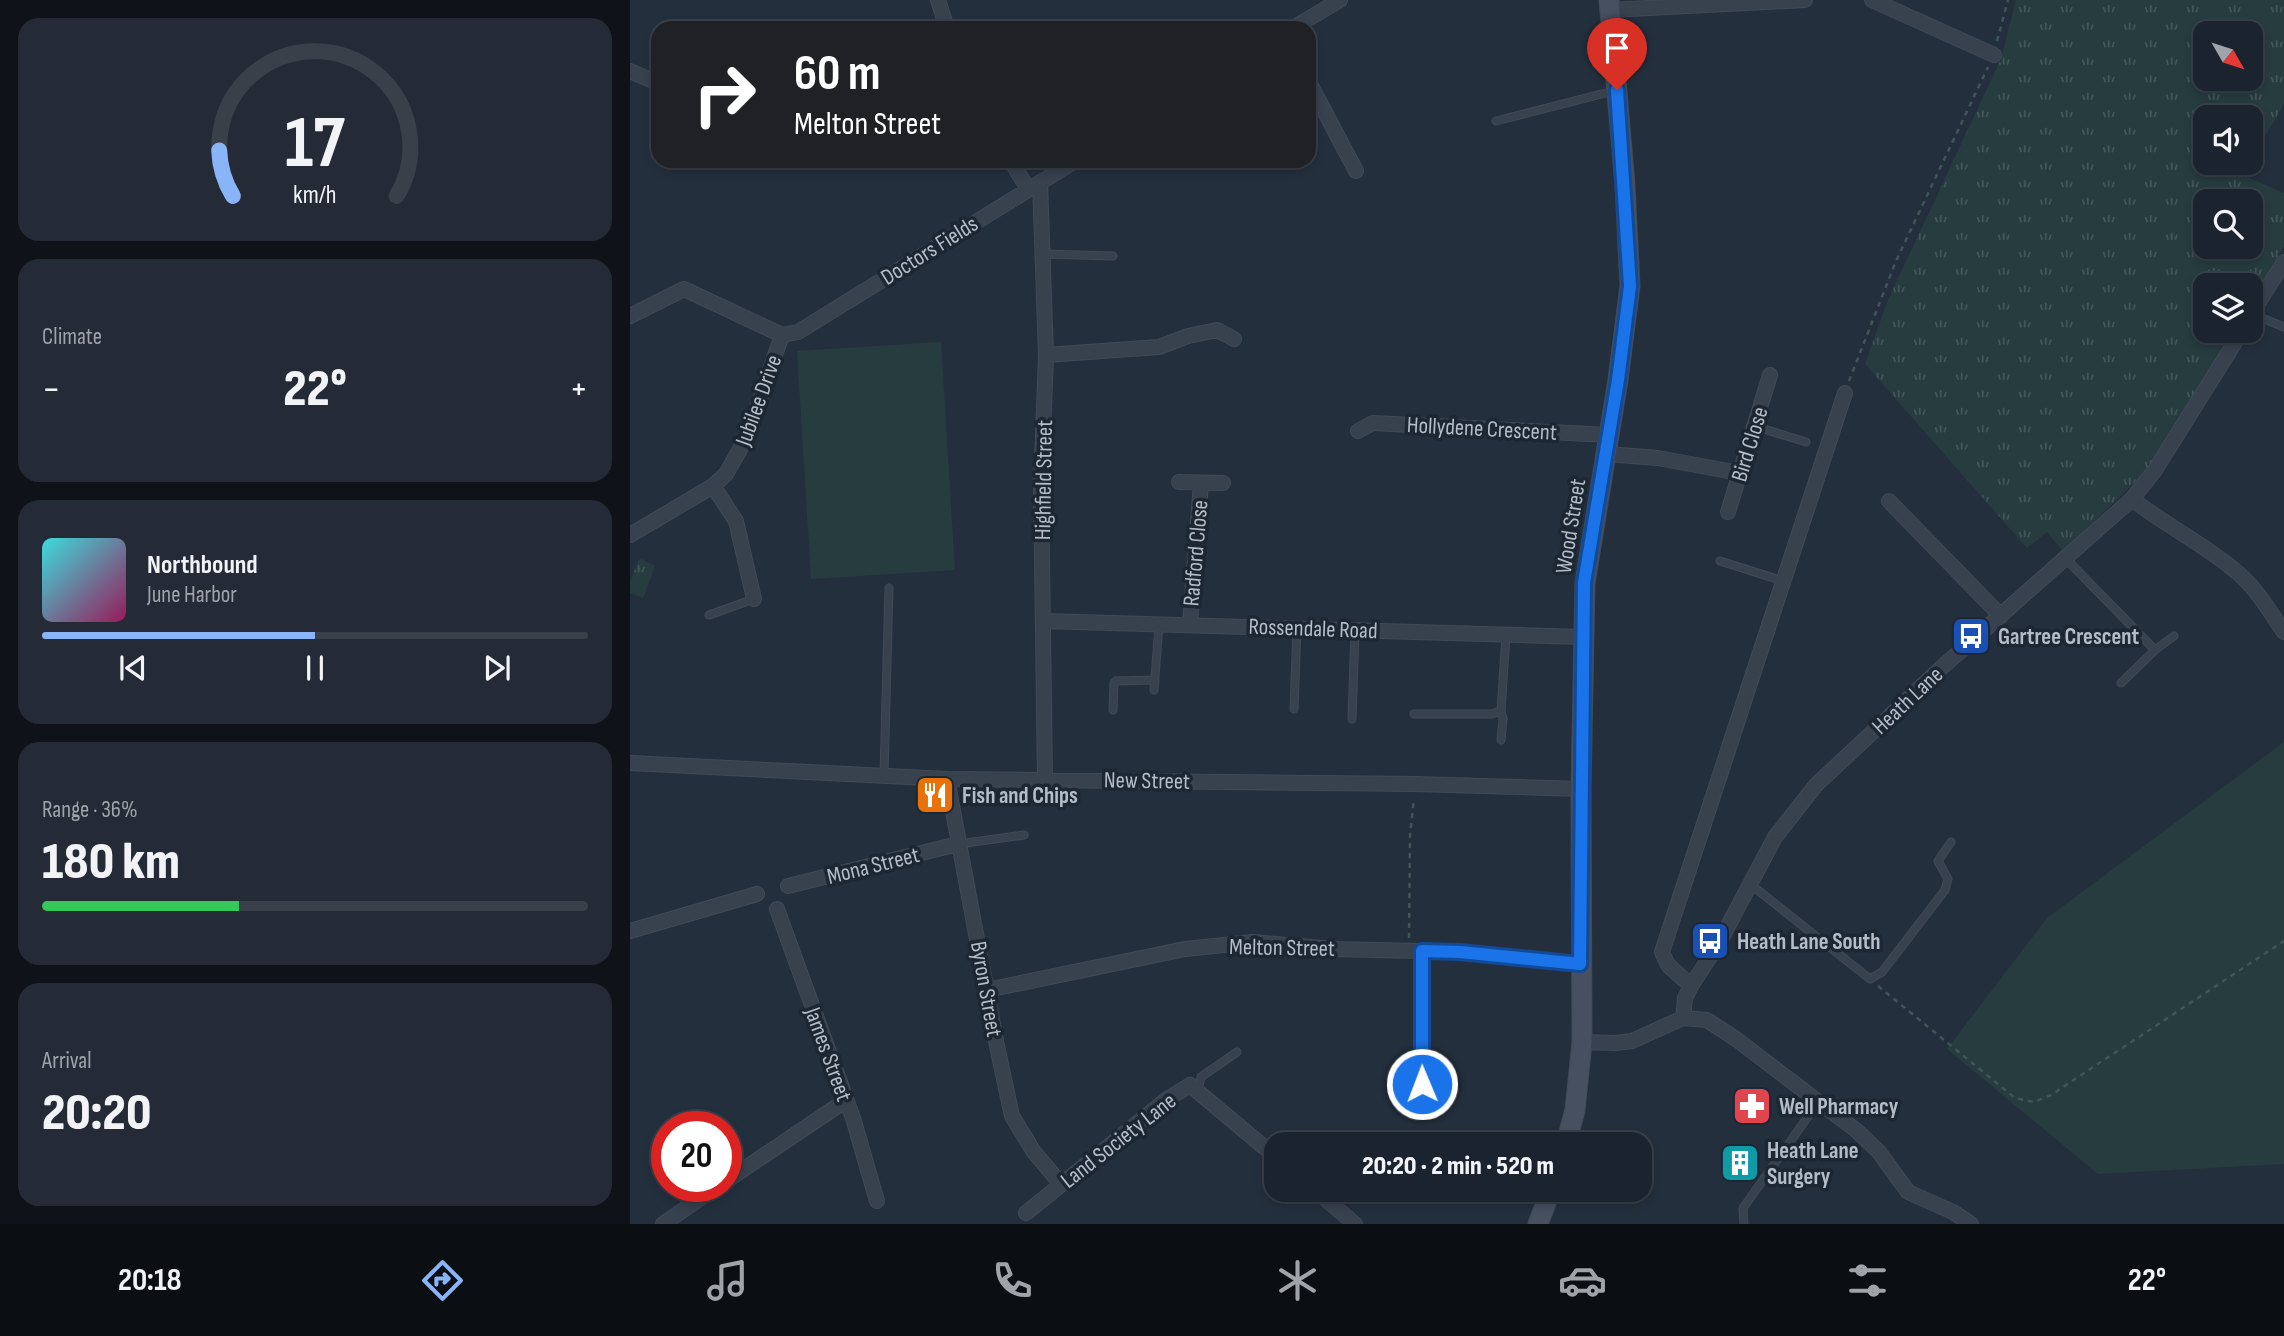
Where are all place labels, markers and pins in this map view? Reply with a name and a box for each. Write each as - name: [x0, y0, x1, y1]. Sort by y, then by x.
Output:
- pin: [1587, 18, 1647, 90]
- bus stop icon: Gartree Crescent: [1950, 615, 1992, 657]
- place label: Gartree Crescent: [1998, 623, 2140, 651]
- restaurant icon: Fish and Chips: [914, 774, 956, 816]
- place label: Fish and Chips: [962, 782, 1078, 810]
- bus stop icon: Heath Lane South: [1689, 920, 1731, 962]
- place label: Heath Lane South: [1737, 928, 1880, 956]
- pharmacy icon: Well Pharmacy: [1731, 1085, 1773, 1127]
- place label: Well Pharmacy: [1779, 1093, 1899, 1121]
- place label: Heath Lane Surgery: [1767, 1137, 1859, 1191]
- building icon: Heath Lane Surgery: [1719, 1142, 1761, 1184]

